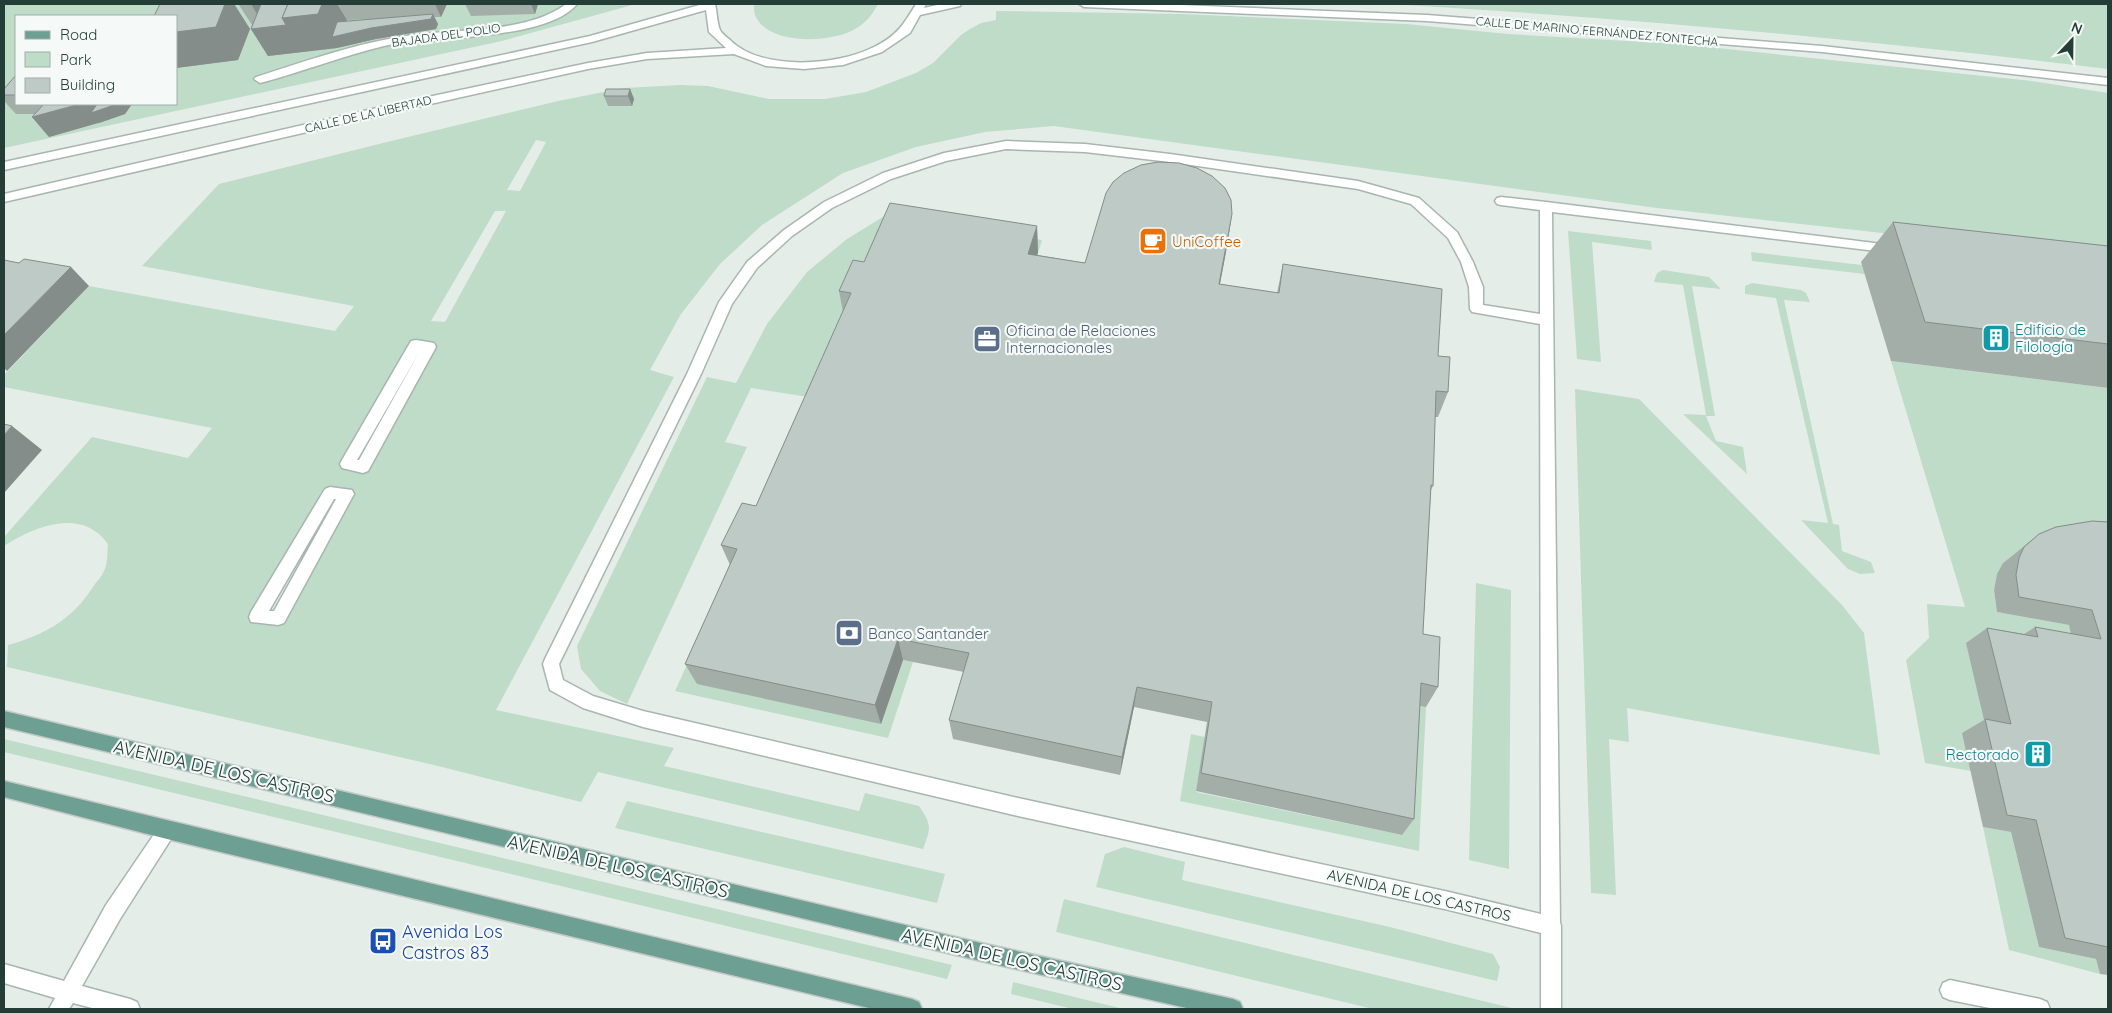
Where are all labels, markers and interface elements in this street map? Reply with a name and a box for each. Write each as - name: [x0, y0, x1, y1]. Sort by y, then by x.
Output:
- street label: CALLE DE MARINO FERNÁNDEZ FONTECHA: [1475, 13, 1719, 49]
- legend: [15, 15, 178, 105]
- north arrow: [2047, 15, 2097, 65]
- text: N: [2069, 18, 2085, 38]
- street label: BAJADA DEL POLIO: [391, 20, 501, 50]
- text: Road: [60, 25, 97, 44]
- text: Park: [60, 50, 92, 69]
- text: Building: [60, 75, 115, 94]
- street label: CALLE DE LA LIBERTAD: [303, 92, 433, 136]
- cafe icon: UniCoffee: [1138, 226, 1168, 256]
- place label: UniCoffee: [1172, 232, 1241, 251]
- place label: Edificio de Filología: [2015, 320, 2086, 356]
- place label: Oficina de Relaciones Internacionales: [1006, 321, 1156, 357]
- building icon: Edificio de Filología: [1981, 323, 2011, 353]
- office icon: Oficina de Relaciones Internacionales: [972, 324, 1002, 354]
- bank icon: Banco Santander: [834, 618, 864, 648]
- place label: Banco Santander: [868, 624, 989, 643]
- street label: AVENIDA DE LOS CASTROS: [111, 734, 337, 808]
- building icon: Rectorado: [2023, 739, 2053, 769]
- place label: Rectorado: [1946, 745, 2019, 764]
- street label: AVENIDA DE LOS CASTROS: [505, 829, 731, 903]
- street label: AVENIDA DE LOS CASTROS: [1325, 865, 1513, 925]
- place label: Avenida Los Castros 83: [402, 920, 503, 964]
- street label: AVENIDA DE LOS CASTROS: [899, 922, 1125, 996]
- bus stop icon: Avenida Los Castros 83: [368, 926, 398, 956]

